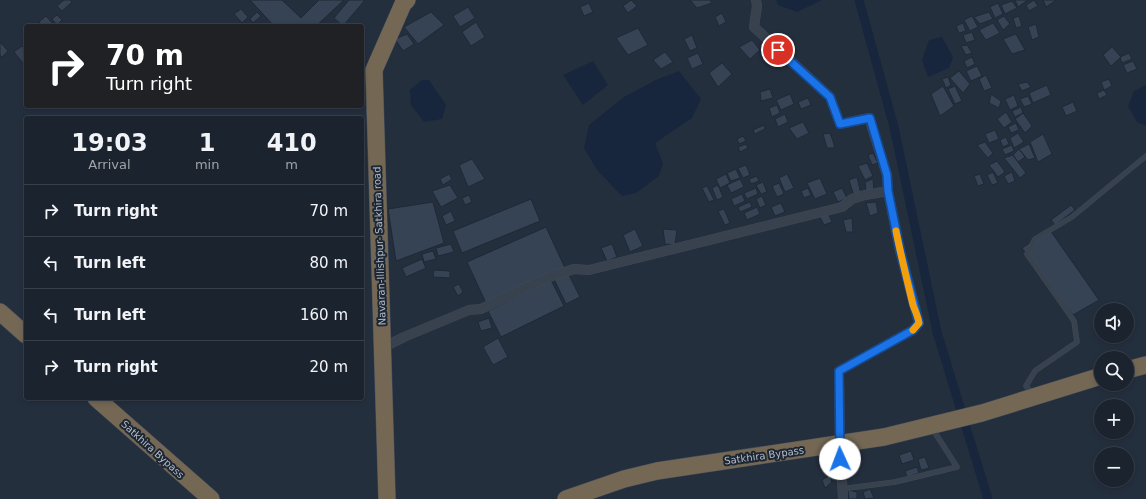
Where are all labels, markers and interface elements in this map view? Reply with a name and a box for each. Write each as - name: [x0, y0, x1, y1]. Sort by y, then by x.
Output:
- pin: [761, 33, 795, 67]
- text: 70 m: [106, 39, 184, 72]
- icon: arrive: [767, 39, 789, 61]
- icon: right: [40, 40, 92, 92]
- text: Turn right: [106, 73, 192, 94]
- text: 19:03: [71, 129, 148, 157]
- text: 1: [199, 129, 215, 157]
- text: 410: [267, 129, 317, 157]
- text: Arrival: [88, 157, 131, 172]
- text: min: [195, 157, 219, 172]
- text: m: [285, 157, 298, 172]
- street label: Navaran-Illishpur- Satkhira road: [371, 166, 388, 326]
- icon: right: [40, 200, 62, 222]
- text: Turn right: [74, 202, 158, 220]
- text: 70 m: [310, 202, 348, 220]
- icon: left: [40, 252, 62, 274]
- text: Turn left: [74, 254, 146, 272]
- text: 80 m: [310, 254, 348, 272]
- map controls: [1094, 303, 1134, 487]
- button: sound: [1094, 303, 1134, 343]
- icon: left: [40, 304, 62, 326]
- text: Turn left: [74, 306, 146, 324]
- text: 160 m: [300, 306, 348, 324]
- button: search: [1094, 351, 1134, 391]
- icon: right: [40, 356, 62, 378]
- text: Turn right: [74, 358, 158, 376]
- text: 20 m: [310, 358, 348, 376]
- button: +: [1094, 399, 1134, 439]
- street label: Satkhira Bypass: [119, 418, 186, 480]
- position arrow: [819, 438, 861, 480]
- street label: Satkhira Bypass: [723, 444, 805, 467]
- button: −: [1094, 447, 1134, 487]

